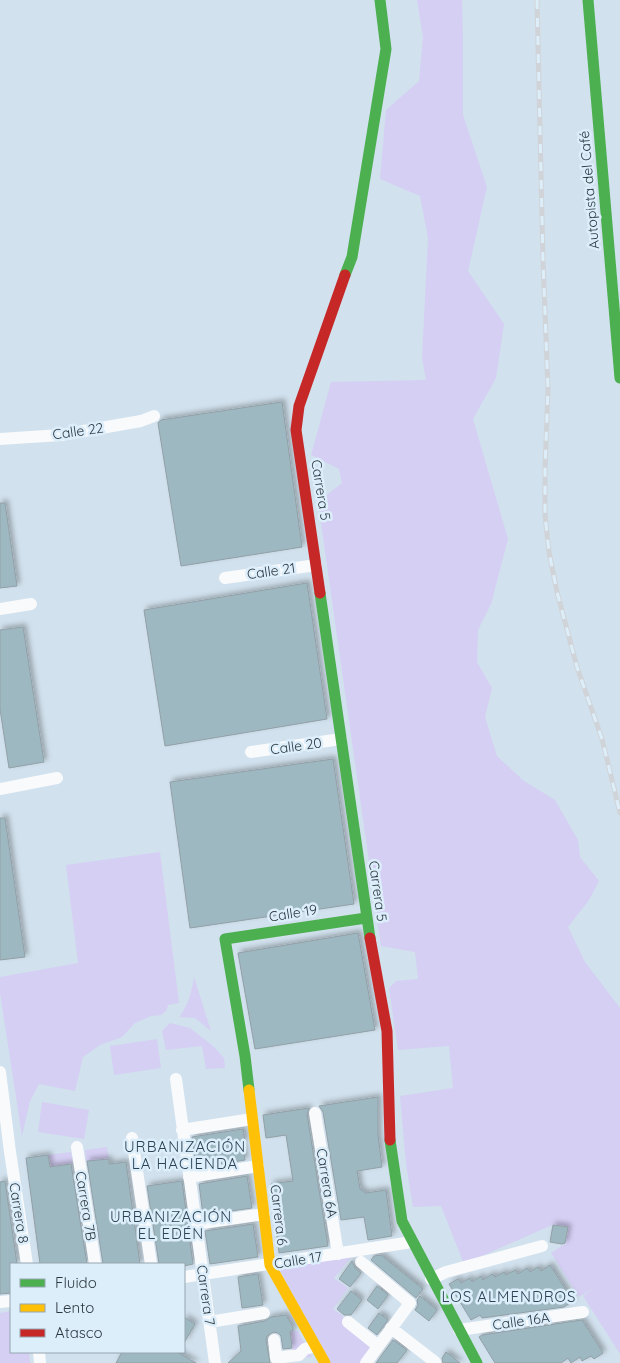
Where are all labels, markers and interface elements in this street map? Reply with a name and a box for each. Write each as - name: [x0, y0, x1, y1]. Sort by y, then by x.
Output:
- street label: Autopista del Café: [575, 130, 603, 250]
- street label: Calle 22: [51, 418, 105, 443]
- street label: Carrera 5: [307, 458, 335, 522]
- street label: Calle 21: [246, 559, 296, 583]
- street label: Calle 20: [269, 733, 323, 759]
- street label: Carrera 5: [365, 859, 391, 923]
- street label: Calle 19: [268, 900, 319, 926]
- district label: URBANIZACIÓN LA HACIENDA: [124, 1137, 246, 1173]
- street label: Carrera 6A: [313, 1147, 341, 1219]
- street label: Carrera 7B: [72, 1170, 100, 1242]
- street label: Carrera 8: [5, 1181, 33, 1245]
- street label: Carrera 6: [266, 1184, 292, 1247]
- district label: URBANIZACIÓN EL EDÉN: [110, 1207, 232, 1243]
- street label: Calle 17: [273, 1247, 323, 1273]
- legend: [10, 1263, 185, 1353]
- street label: Carrera 7: [193, 1264, 219, 1326]
- text: Fluido: [55, 1273, 97, 1292]
- district label: LOS ALMENDROS: [442, 1287, 576, 1306]
- text: Lento: [55, 1298, 94, 1317]
- street label: Calle 16A: [491, 1308, 551, 1334]
- text: Atasco: [55, 1323, 103, 1342]

